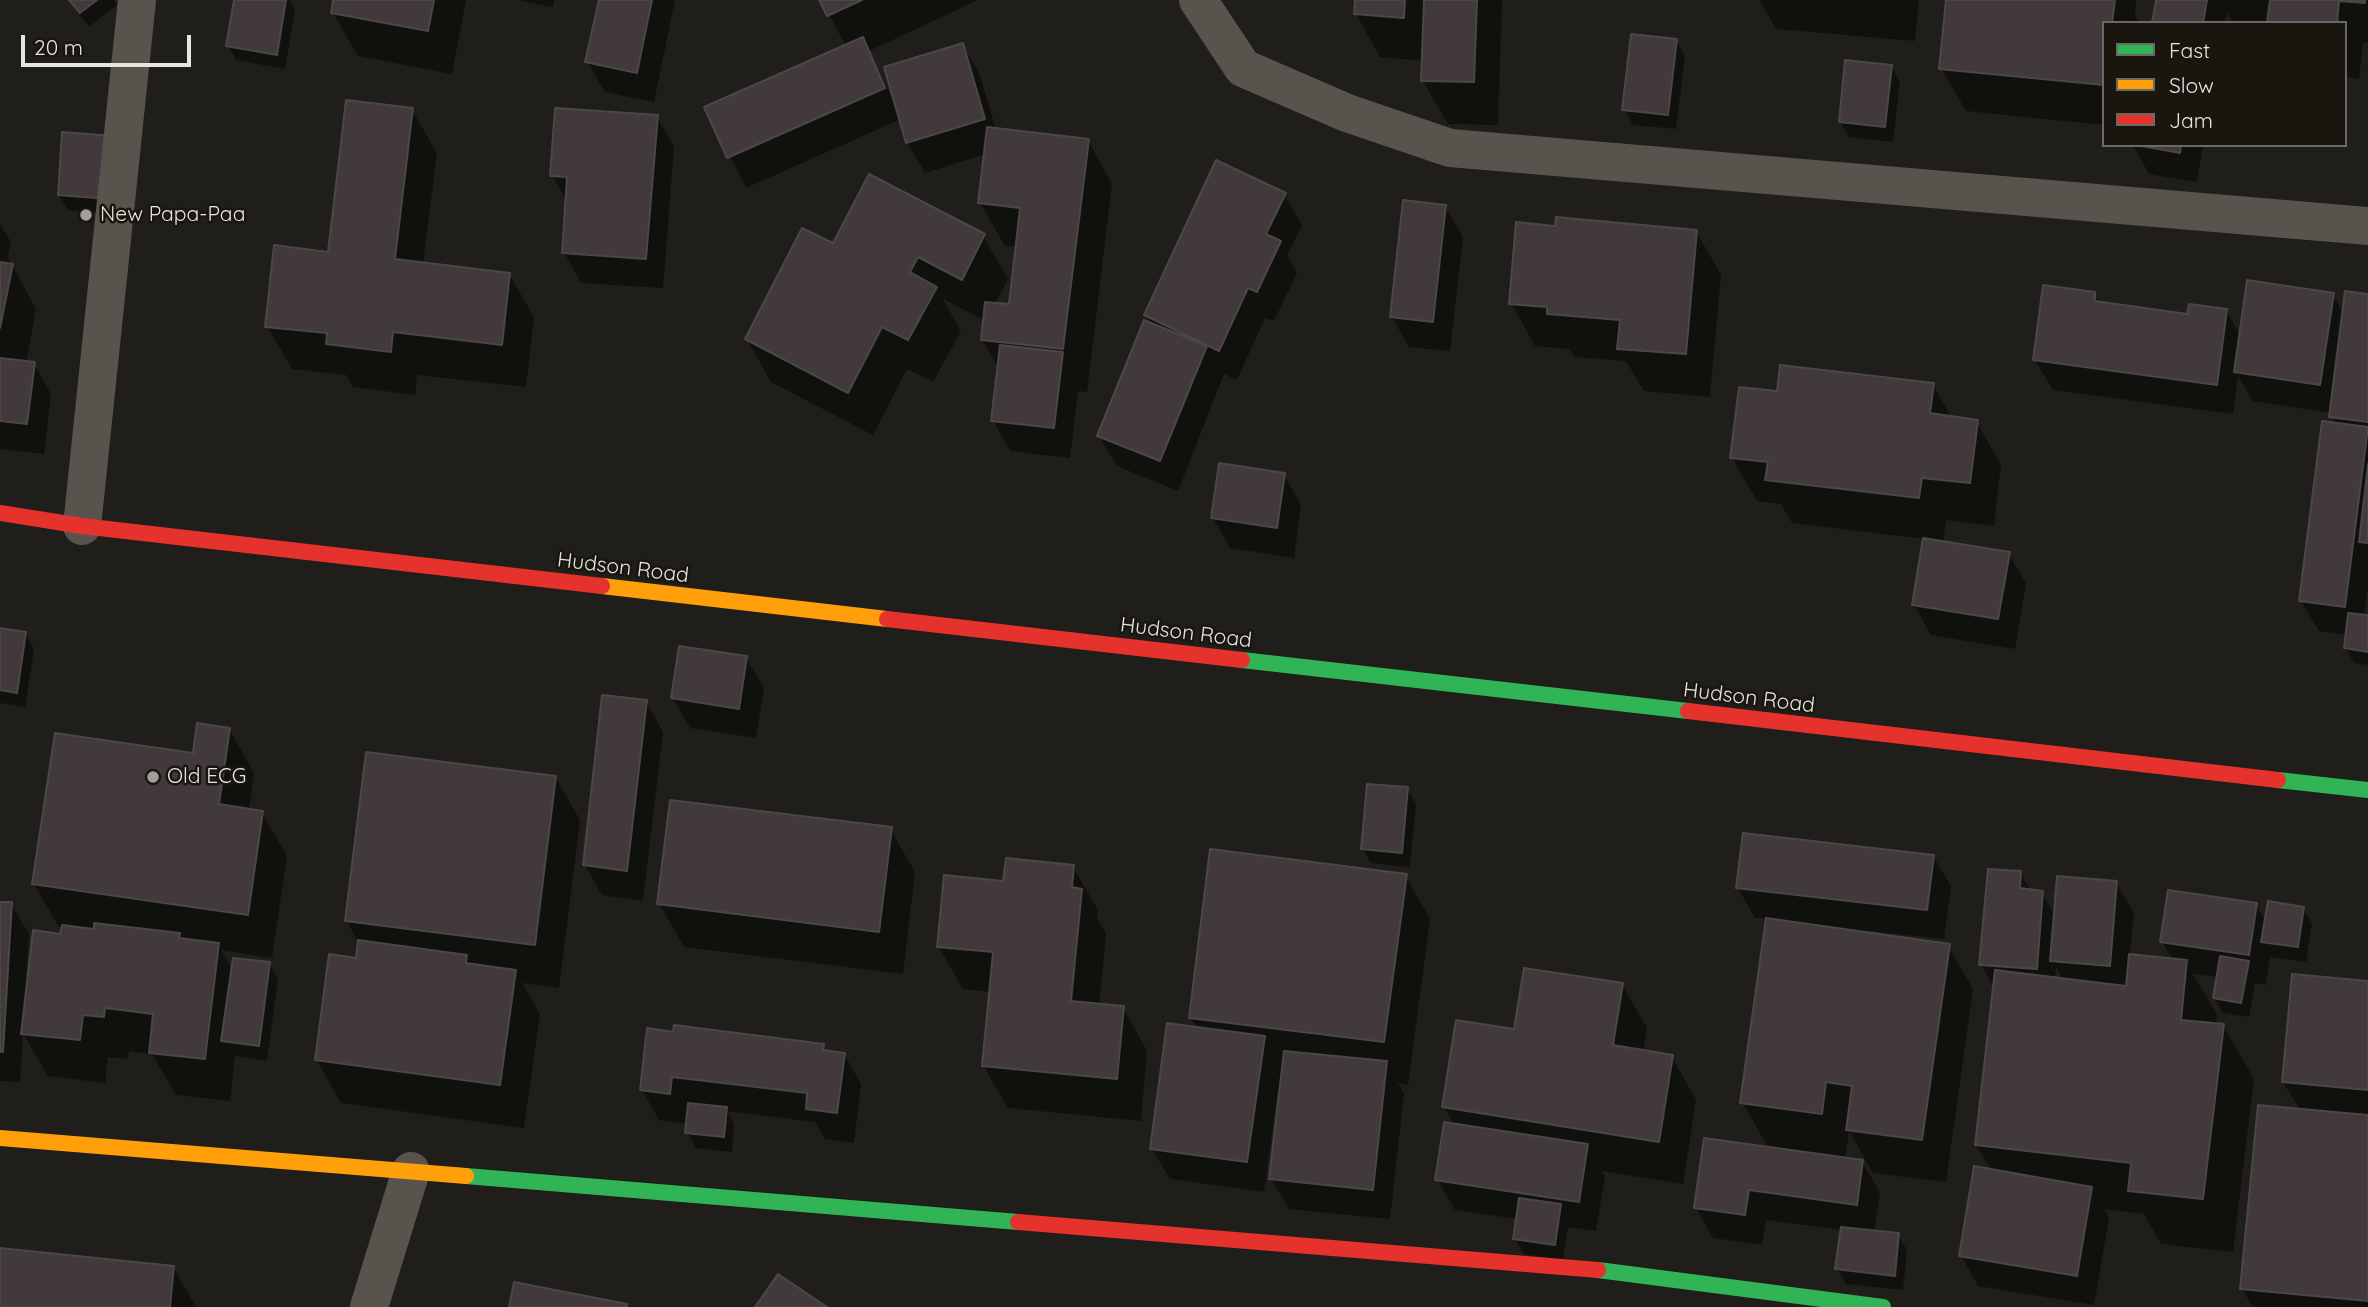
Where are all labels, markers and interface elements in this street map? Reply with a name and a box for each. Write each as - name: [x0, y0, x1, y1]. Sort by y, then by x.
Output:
- scale bar: [24, 21, 194, 65]
- legend: [2102, 21, 2347, 147]
- text: 20 m: [34, 34, 83, 60]
- text: Fast: [2169, 37, 2210, 63]
- text: Slow: [2169, 72, 2214, 98]
- text: Jam: [2169, 107, 2213, 133]
- place label: New Papa-Paa: [100, 202, 246, 228]
- marker: New Papa-Paa: [78, 207, 94, 223]
- street label: Hudson Road: [556, 547, 690, 589]
- street label: Hudson Road: [1119, 612, 1253, 654]
- street label: Hudson Road: [1682, 677, 1816, 719]
- place label: Old ECG: [167, 764, 246, 790]
- marker: Old ECG: [145, 769, 161, 785]

